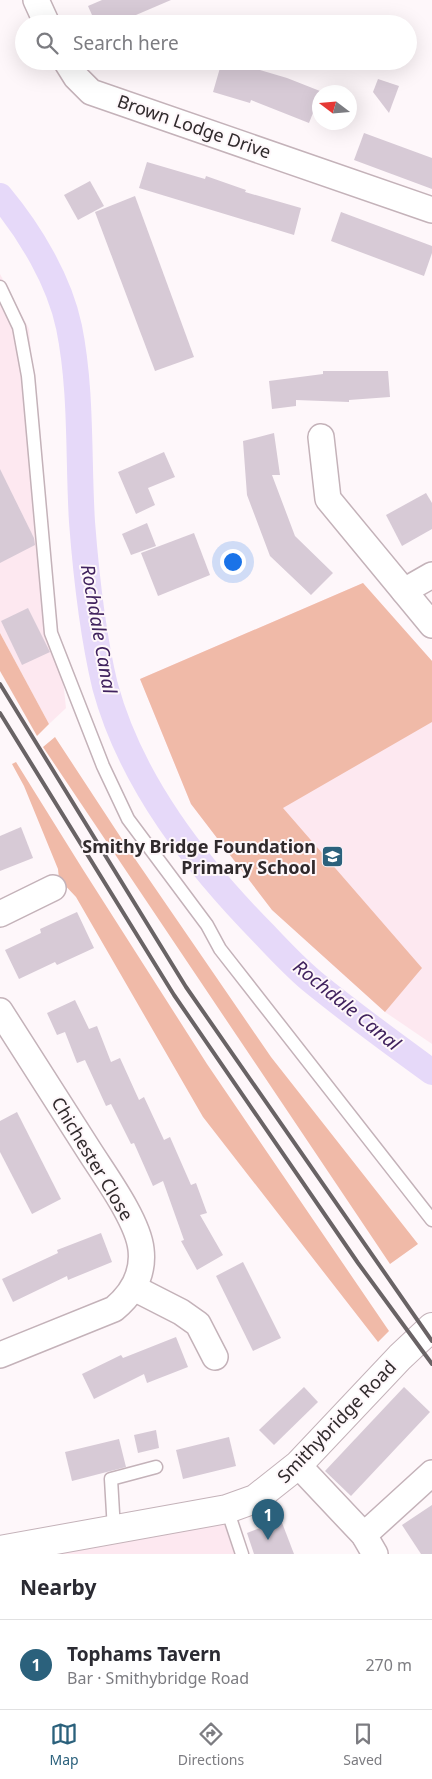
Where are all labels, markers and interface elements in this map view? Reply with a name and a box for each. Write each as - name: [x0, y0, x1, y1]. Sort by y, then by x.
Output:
- search box: [15, 15, 417, 70]
- icon: search: [33, 29, 61, 57]
- text: Search here: [73, 30, 179, 56]
- north arrow: [312, 85, 357, 130]
- street label: Brown Lodge Drive: [114, 88, 274, 164]
- your location: [220, 549, 246, 575]
- water label: Rochdale Canal: [75, 562, 123, 697]
- place label: Smithy Bridge Foundation Primary School: [82, 834, 316, 879]
- school or university icon: Smithy Bridge Foundation Primary School: [320, 845, 344, 869]
- water label: Rochdale Canal: [288, 954, 407, 1057]
- street label: Chichester Close: [46, 1092, 139, 1225]
- street label: Smithybridge Road: [272, 1355, 401, 1488]
- pin: 1: [252, 1499, 284, 1540]
- text: Nearby: [20, 1573, 96, 1601]
- text: Tophams Tavern: [67, 1641, 221, 1667]
- text: 1: [31, 1654, 41, 1676]
- text: 270 m: [365, 1654, 412, 1676]
- text: Bar · Smithybridge Road: [67, 1667, 249, 1689]
- tab: Map: [50, 1720, 79, 1769]
- tab: Directions: [178, 1720, 244, 1769]
- tab: Saved: [343, 1720, 382, 1769]

